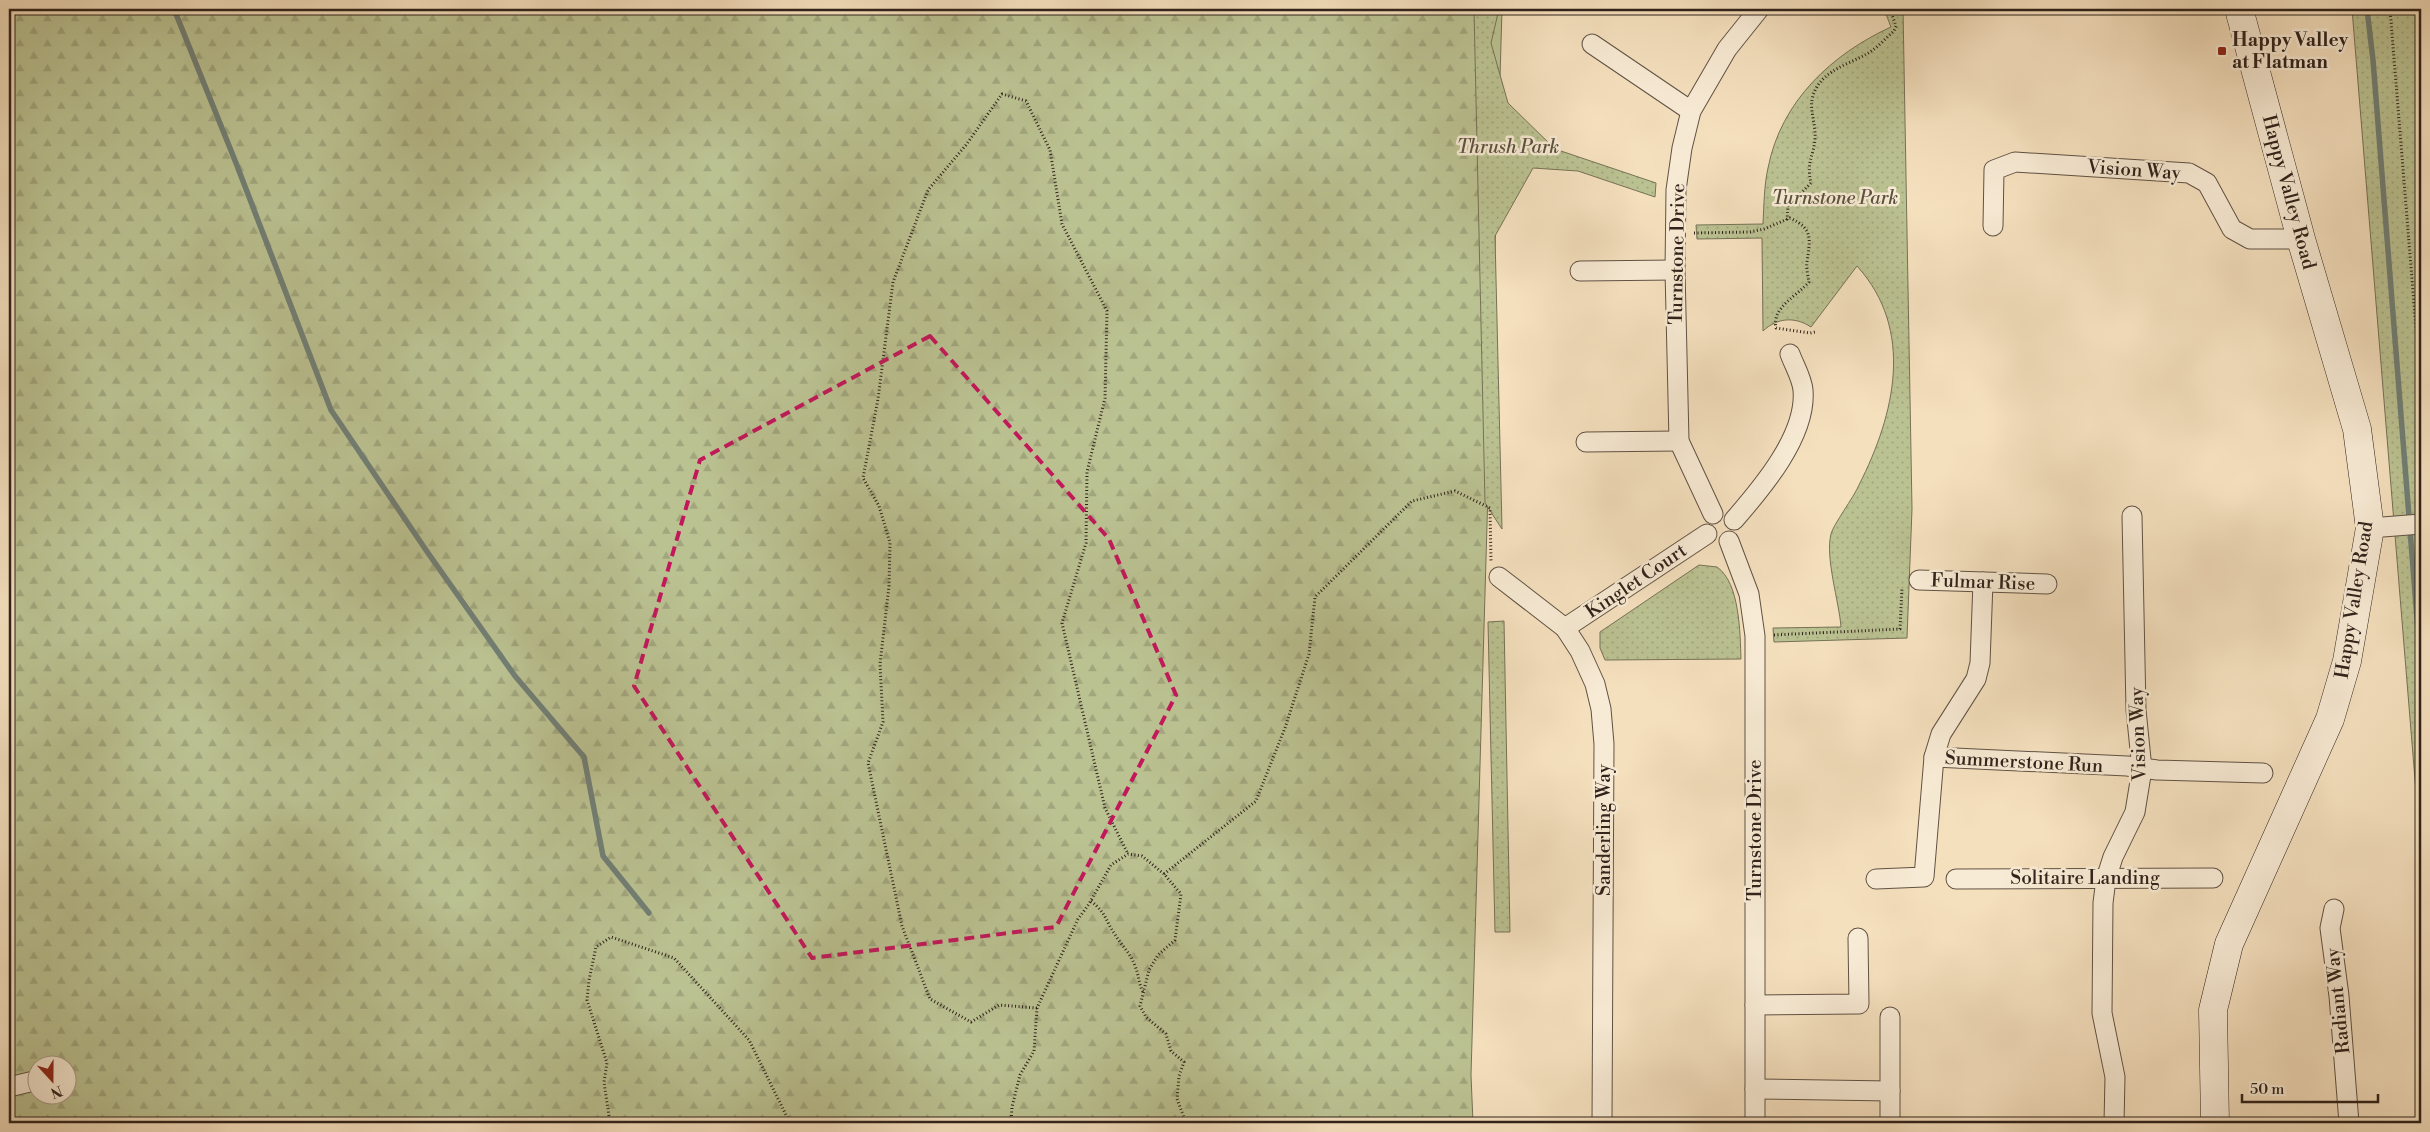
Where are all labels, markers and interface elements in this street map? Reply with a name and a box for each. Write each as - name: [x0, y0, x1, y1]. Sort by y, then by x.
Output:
- place label: Happy Valley at Flatman: [2232, 28, 2349, 74]
- marker: Happy Valley at Flatman: [2216, 45, 2228, 57]
- street label: Happy Valley Road: [2257, 112, 2321, 272]
- park label: Thrush Park: [1457, 135, 1559, 159]
- street label: Vision Way: [2085, 155, 2182, 185]
- street label: Turnstone Drive: [1664, 183, 1690, 325]
- park label: Turnstone Park: [1772, 186, 1898, 210]
- street label: Happy Valley Road: [2330, 519, 2378, 680]
- street label: Kinglet Court: [1581, 538, 1692, 624]
- street label: Fulmar Rise: [1930, 568, 2036, 596]
- street label: Vision Way: [2124, 686, 2152, 782]
- street label: Summerstone Run: [1944, 746, 2104, 778]
- street label: Turnstone Drive: [1743, 759, 1767, 901]
- street label: Sanderling Way: [1592, 763, 1616, 896]
- street label: Solitaire Landing: [2010, 866, 2160, 890]
- street label: Radiant Way: [2320, 946, 2356, 1055]
- north arrow: [28, 1054, 78, 1104]
- scale bar: [2242, 1072, 2379, 1104]
- text: 50 m: [2250, 1080, 2284, 1099]
- text: N: [48, 1081, 65, 1102]

